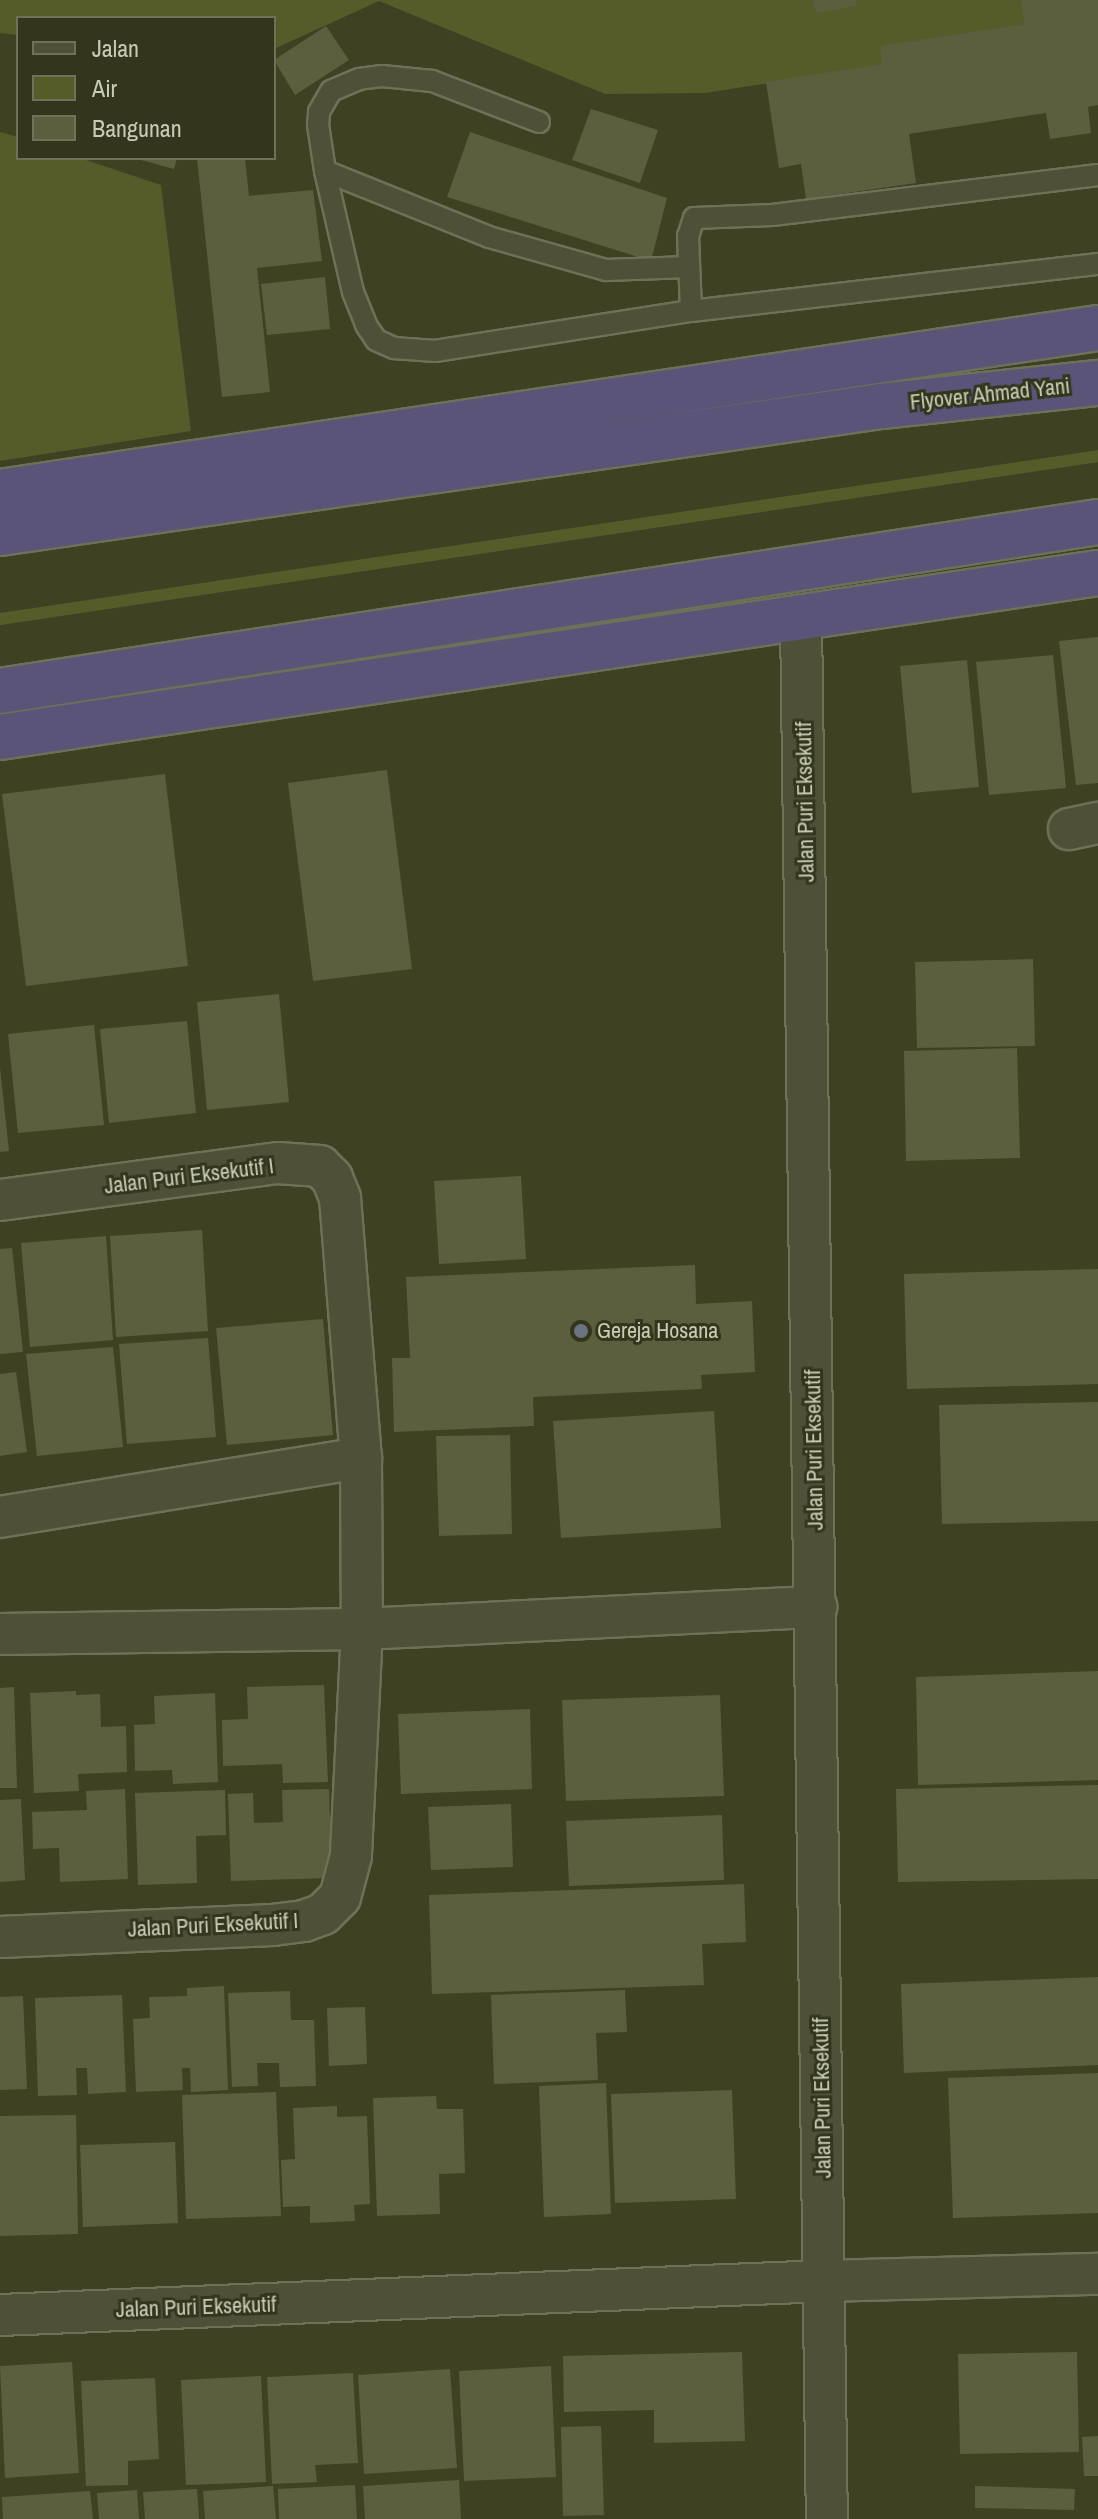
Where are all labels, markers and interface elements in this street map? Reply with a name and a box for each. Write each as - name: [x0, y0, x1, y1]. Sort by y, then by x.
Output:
- legend: [16, 16, 276, 160]
- text: Jalan: [92, 32, 139, 64]
- text: Air: [92, 72, 117, 104]
- text: Bangunan: [92, 112, 182, 144]
- street label: Flyover Ahmad Yani: [908, 372, 1072, 416]
- street label: Jalan Puri Eksekutif: [790, 722, 820, 882]
- street label: Jalan Puri Eksekutif I: [103, 1153, 275, 1199]
- place label: Gereja Hosana: [597, 1318, 718, 1344]
- marker: Gereja Hosana: [572, 1322, 590, 1340]
- street label: Jalan Puri Eksekutif: [799, 1370, 829, 1530]
- street label: Jalan Puri Eksekutif I: [127, 1907, 299, 1943]
- street label: Jalan Puri Eksekutif: [807, 2018, 837, 2178]
- street label: Jalan Puri Eksekutif: [115, 2291, 277, 2323]

